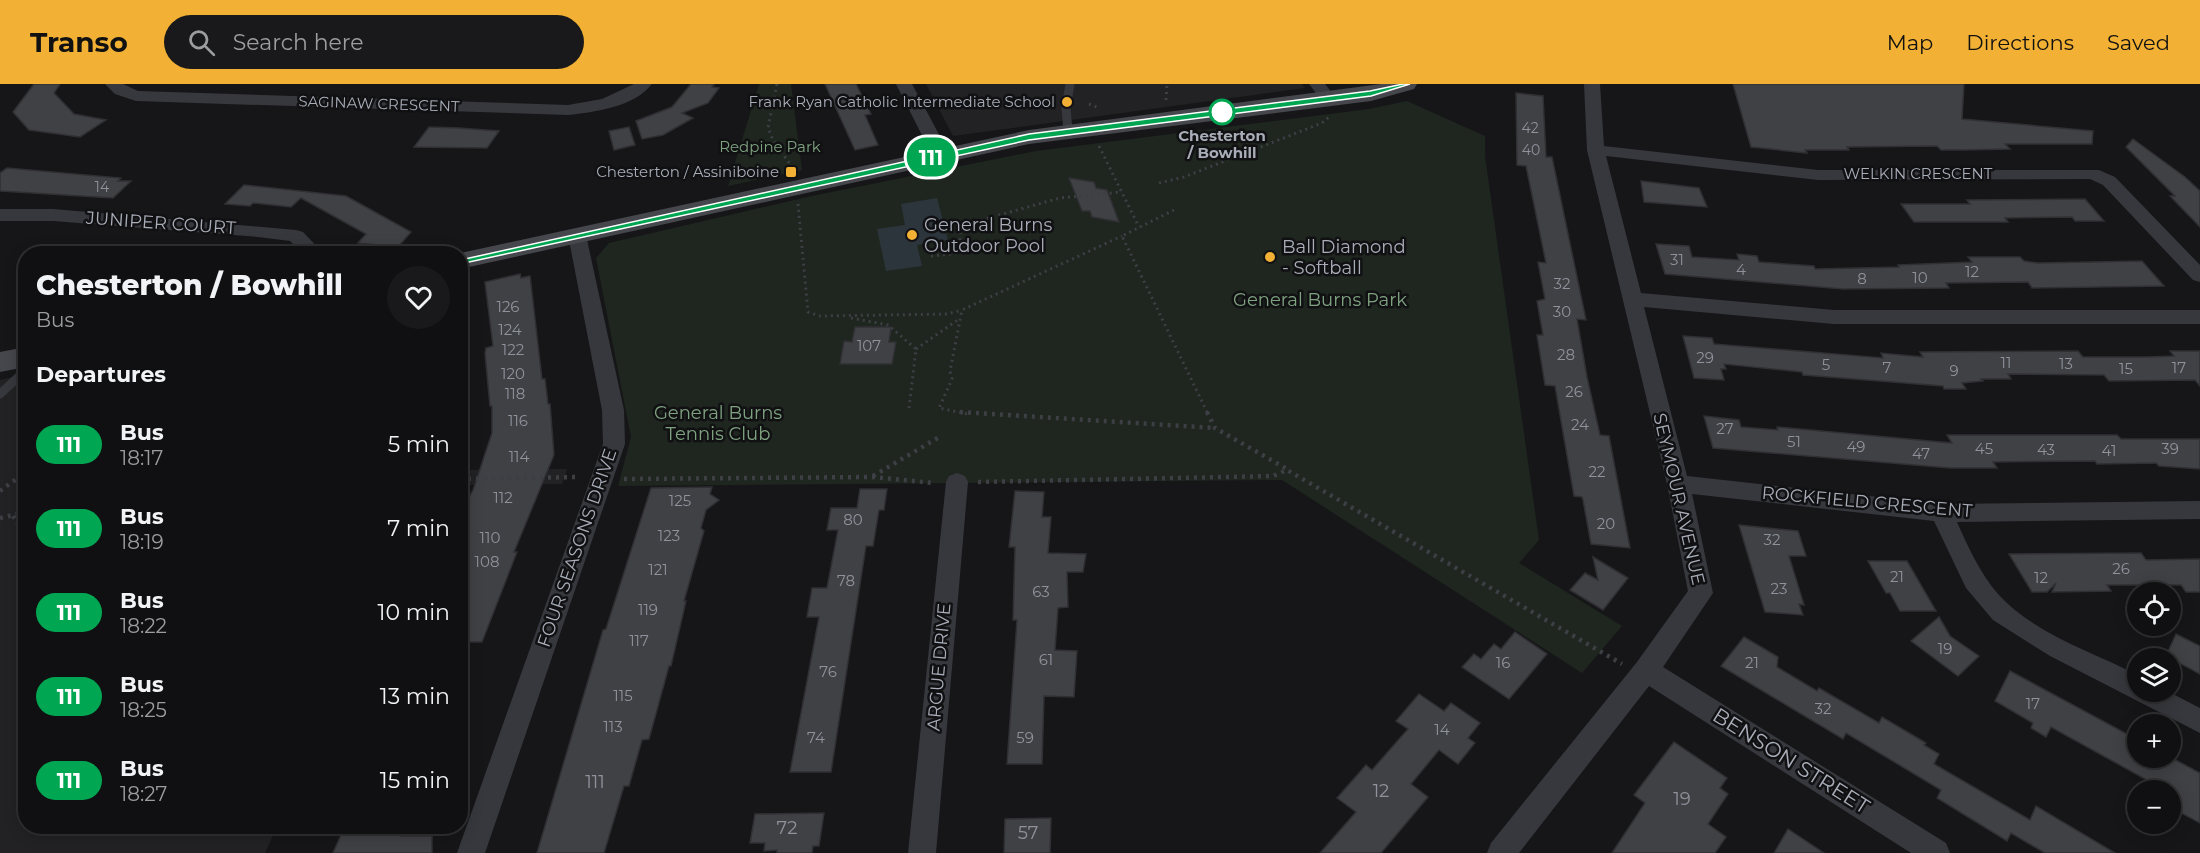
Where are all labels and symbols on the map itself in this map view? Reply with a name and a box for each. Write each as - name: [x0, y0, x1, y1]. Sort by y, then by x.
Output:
- street label: SAGINAW CRESCENT: [298, 91, 460, 116]
- place label: Frank Ryan Catholic Intermediate School: [749, 92, 1055, 111]
- marker: Frank Ryan Catholic Intermediate School: [1060, 95, 1074, 109]
- marker: Chesterton / Bowhill: [1209, 99, 1235, 125]
- house number: 42: [1521, 119, 1539, 137]
- place label: Chesterton / Bowhill: [1178, 126, 1266, 162]
- park label: Redpine Park: [719, 137, 821, 156]
- line badge: 111: [896, 138, 966, 176]
- house number: 40: [1522, 141, 1540, 159]
- place label: Chesterton / Assiniboine: [596, 162, 779, 181]
- street label: WELKIN CRESCENT: [1844, 164, 1993, 183]
- marker: Chesterton / Assiniboine: [784, 165, 798, 179]
- house number: 14: [95, 178, 110, 196]
- street label: JUNIPER COURT: [84, 207, 238, 239]
- place label: General Burns Outdoor Pool: [924, 214, 1052, 257]
- marker: General Burns Outdoor Pool: [905, 228, 919, 242]
- place label: Ball Diamond - Softball: [1282, 236, 1406, 279]
- marker: Ball Diamond - Softball: [1263, 250, 1277, 264]
- house number: 31: [1670, 250, 1684, 269]
- house number: 4: [1736, 260, 1746, 279]
- house number: 12: [1965, 262, 1979, 281]
- house number: 10: [1912, 268, 1928, 287]
- house number: 8: [1857, 269, 1867, 288]
- house number: 32: [1554, 274, 1570, 293]
- park label: General Burns Park: [1233, 289, 1407, 311]
- house number: 126: [496, 297, 520, 316]
- house number: 30: [1553, 302, 1571, 321]
- house number: 124: [498, 320, 522, 339]
- house number: 107: [857, 336, 881, 355]
- house number: 122: [502, 340, 524, 359]
- house number: 28: [1557, 345, 1575, 364]
- house number: 29: [1696, 348, 1714, 367]
- house number: 11: [2001, 353, 2011, 372]
- house number: 13: [2059, 354, 2073, 373]
- house number: 5: [1822, 355, 1830, 374]
- house number: 7: [1883, 358, 1892, 377]
- house number: 17: [2172, 358, 2186, 377]
- house number: 15: [2119, 359, 2133, 378]
- house number: 9: [1949, 361, 1959, 380]
- house number: 120: [501, 364, 525, 383]
- house number: 26: [1565, 382, 1583, 401]
- house number: 118: [505, 384, 525, 403]
- park label: General Burns Tennis Club: [654, 402, 782, 445]
- house number: 116: [508, 411, 528, 430]
- street label: SEYMOUR AVENUE: [1648, 411, 1710, 587]
- house number: 24: [1571, 415, 1589, 434]
- house number: 27: [1716, 419, 1734, 438]
- house number: 51: [1787, 432, 1801, 451]
- house number: 49: [1847, 437, 1865, 456]
- house number: 45: [1975, 439, 1993, 458]
- house number: 39: [2161, 439, 2179, 458]
- house number: 43: [2037, 440, 2055, 459]
- house number: 41: [2102, 441, 2116, 460]
- house number: 47: [1912, 444, 1930, 463]
- street label: FOUR SEASONS DRIVE: [533, 446, 621, 650]
- house number: 114: [509, 447, 529, 466]
- house number: 22: [1588, 462, 1606, 481]
- street label: ROCKFIELD CRESCENT: [1761, 482, 1974, 522]
- house number: 112: [493, 488, 513, 507]
- house number: 125: [669, 491, 691, 510]
- house number: 80: [843, 510, 863, 529]
- house number: 20: [1597, 514, 1615, 533]
- house number: 123: [658, 526, 680, 545]
- house number: 110: [480, 528, 500, 547]
- house number: 32: [1764, 530, 1780, 549]
- house number: 108: [475, 552, 499, 571]
- house number: 26: [2112, 559, 2130, 578]
- house number: 121: [648, 560, 668, 579]
- house number: 21: [1890, 567, 1904, 586]
- house number: 12: [2034, 568, 2048, 587]
- house number: 78: [837, 571, 855, 590]
- house number: 23: [1771, 579, 1787, 598]
- house number: 63: [1032, 582, 1050, 601]
- house number: 119: [638, 600, 658, 619]
- street label: ARGUE DRIVE: [922, 602, 956, 732]
- house number: 117: [629, 631, 649, 650]
- house number: 19: [1938, 639, 1952, 658]
- house number: 61: [1039, 650, 1053, 669]
- house number: 16: [1496, 653, 1510, 672]
- house number: 21: [1745, 653, 1759, 672]
- house number: 76: [819, 662, 837, 681]
- house number: 115: [613, 686, 633, 705]
- house number: 17: [2026, 694, 2040, 713]
- house number: 32: [1815, 699, 1831, 718]
- street label: BENSON STREET: [1708, 702, 1874, 819]
- house number: 113: [603, 717, 623, 736]
- house number: 14: [1434, 720, 1450, 739]
- house number: 74: [807, 728, 825, 747]
- house number: 59: [1016, 728, 1034, 747]
- house number: 111: [585, 771, 605, 793]
- house number: 12: [1373, 780, 1389, 802]
- house number: 19: [1673, 788, 1691, 810]
- house number: 72: [777, 817, 797, 839]
- house number: 57: [1018, 822, 1038, 844]

